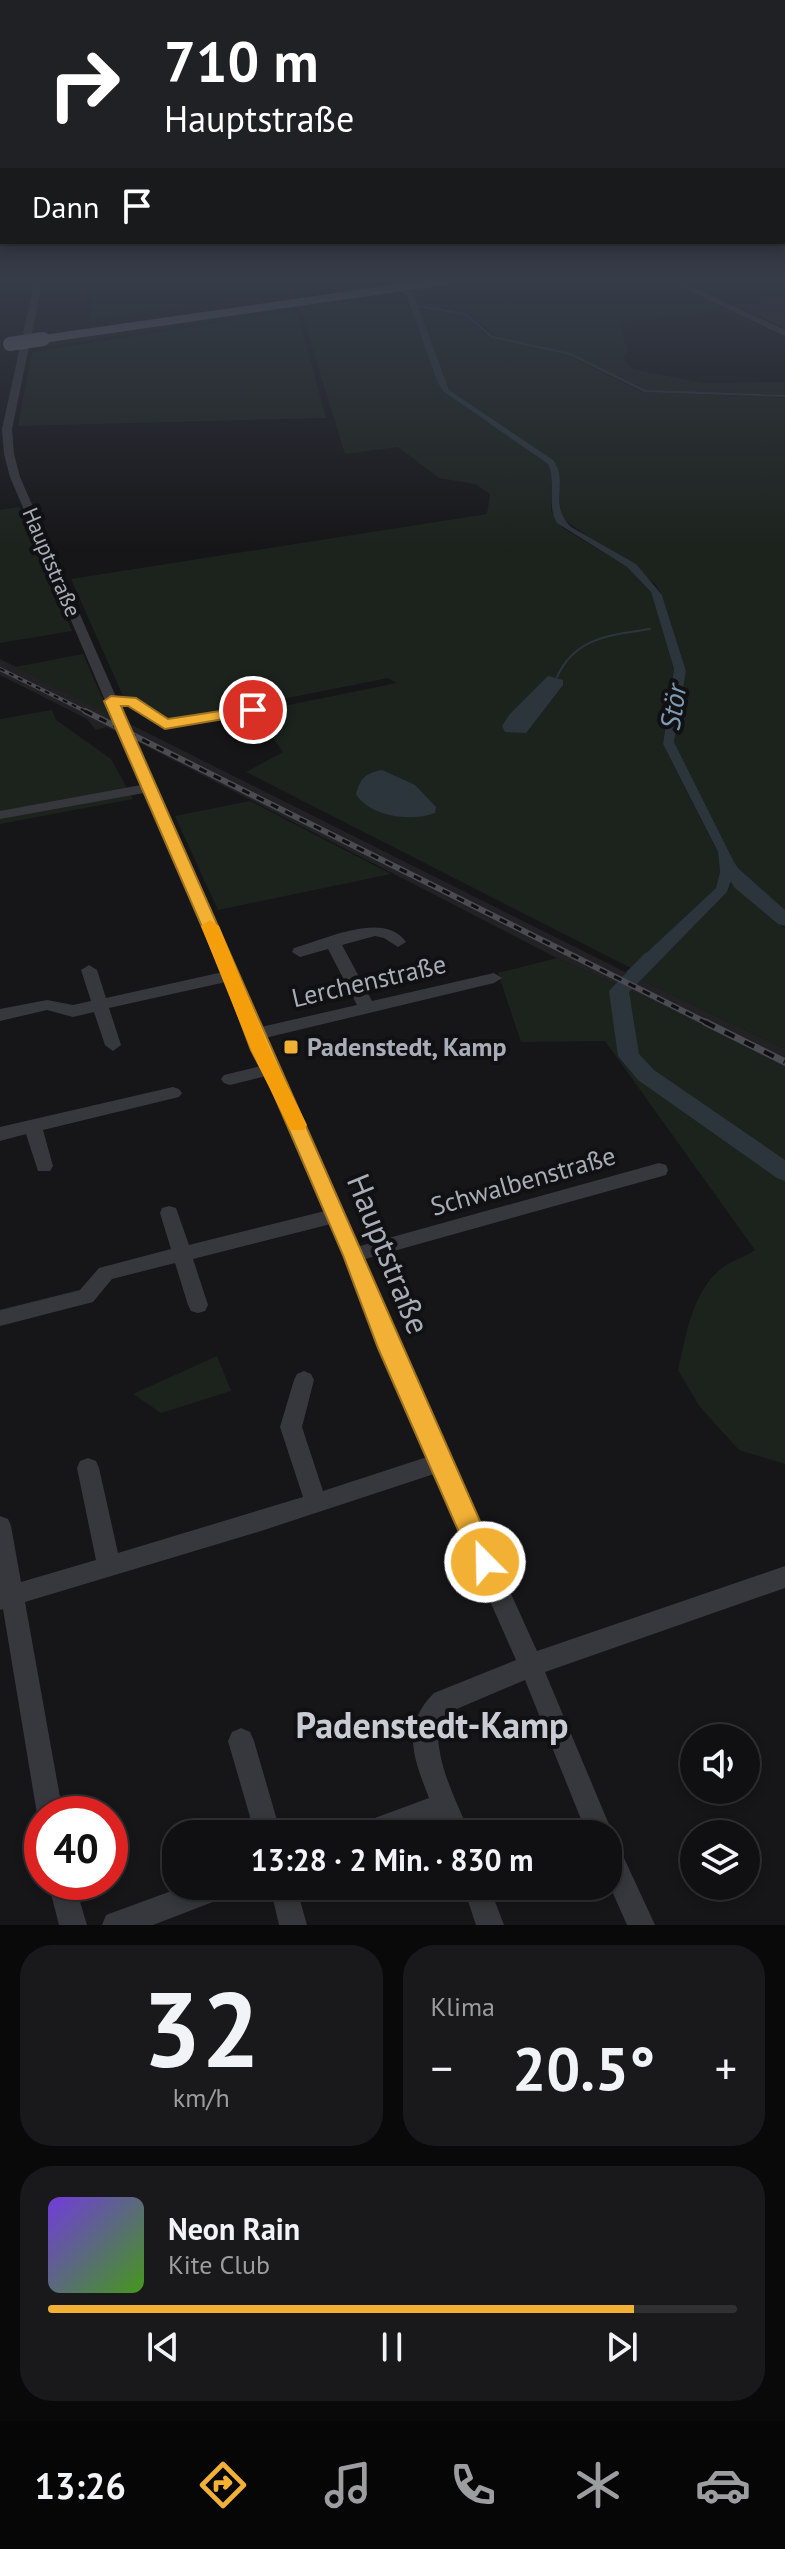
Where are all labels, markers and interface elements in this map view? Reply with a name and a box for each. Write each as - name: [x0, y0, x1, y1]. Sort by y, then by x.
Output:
- text: 710 m: [164, 25, 319, 97]
- icon: right: [32, 32, 136, 136]
- text: Hauptstraße: [164, 95, 354, 142]
- icon: arrive: [115, 184, 159, 228]
- text: Dann: [32, 187, 99, 226]
- street label: Hauptstraße: [16, 503, 88, 621]
- pin: [219, 676, 287, 744]
- water label: Stör: [651, 679, 695, 733]
- icon: arrive: [231, 688, 275, 732]
- street label: Lerchenstraße: [288, 947, 449, 1014]
- place label: Padenstedt, Kamp: [307, 1030, 506, 1063]
- marker: Padenstedt, Kamp: [282, 1038, 300, 1056]
- street label: Schwalbenstraße: [427, 1138, 619, 1223]
- street label: Hauptstraße: [338, 1167, 440, 1340]
- position arrow: [443, 1520, 527, 1604]
- district label: Padenstedt-Kamp: [296, 1701, 568, 1748]
- map controls: [680, 1724, 760, 1900]
- button: sound: [680, 1724, 760, 1804]
- speed limit sign: 40: [24, 1796, 128, 1900]
- button: layers: [680, 1820, 760, 1900]
- text: 13:28 · 2 Min. · 830 m: [251, 1840, 533, 1879]
- text: 32: [142, 1961, 260, 2096]
- text: Klima: [431, 1990, 495, 2023]
- text: 20.5°: [512, 2029, 655, 2107]
- text: −: [431, 2039, 453, 2096]
- text: +: [715, 2039, 737, 2096]
- text: km/h: [173, 2081, 230, 2114]
- text: Neon Rain: [168, 2209, 300, 2248]
- text: Kite Club: [168, 2248, 270, 2281]
- icon: previous: [141, 2325, 185, 2369]
- icon: pause: [370, 2325, 414, 2369]
- icon: next: [600, 2325, 644, 2369]
- icon: directions: [195, 2457, 251, 2513]
- icon: music: [320, 2457, 376, 2513]
- icon: phone: [445, 2457, 501, 2513]
- icon: climate: [570, 2457, 626, 2513]
- icon: car: [695, 2457, 751, 2513]
- text: 13:26: [34, 2462, 126, 2509]

